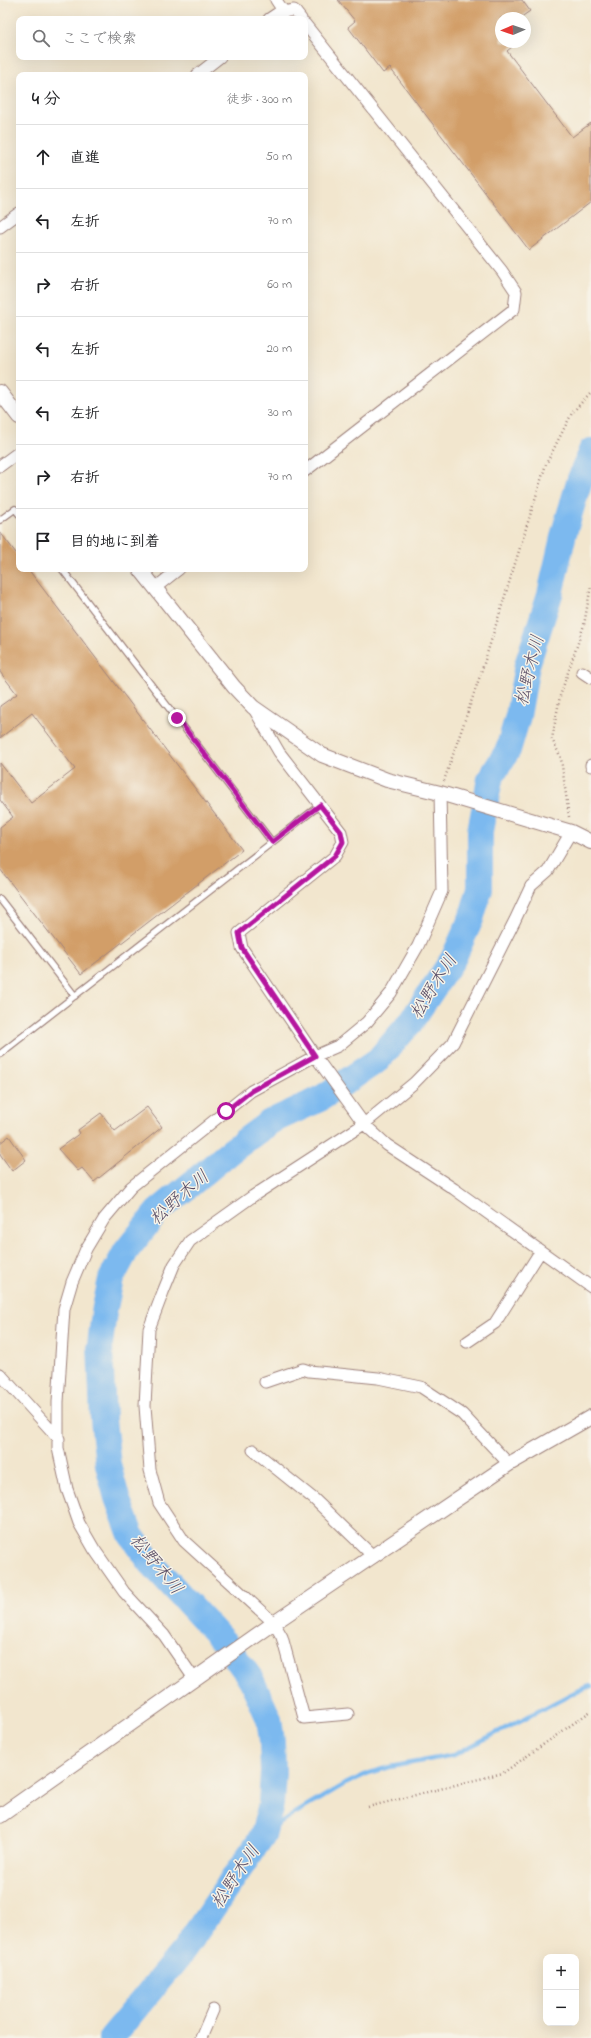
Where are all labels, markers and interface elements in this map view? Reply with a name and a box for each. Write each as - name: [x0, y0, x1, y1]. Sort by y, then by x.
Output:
- north arrow: [495, 12, 531, 48]
- search box: [16, 16, 308, 60]
- icon: search: [30, 27, 52, 49]
- text: ここで検索: [62, 28, 137, 50]
- text: 4 分: [32, 87, 60, 112]
- text: 徒歩 · 300 m: [227, 90, 292, 109]
- icon: ahead: [32, 146, 54, 168]
- text: 直進: [70, 147, 100, 169]
- text: 50 m: [266, 147, 292, 166]
- icon: left: [32, 210, 54, 232]
- text: 左折: [70, 211, 100, 233]
- text: 70 m: [268, 211, 292, 230]
- icon: right: [32, 274, 54, 296]
- text: 右折: [70, 275, 100, 297]
- text: 60 m: [267, 275, 292, 294]
- icon: left: [32, 338, 54, 360]
- text: 左折: [70, 339, 100, 361]
- text: 20 m: [267, 339, 292, 358]
- icon: left: [32, 402, 54, 424]
- text: 左折: [70, 403, 100, 425]
- text: 30 m: [268, 403, 292, 422]
- icon: right: [32, 466, 54, 488]
- text: 右折: [70, 467, 100, 489]
- text: 70 m: [268, 467, 292, 486]
- icon: arrive: [32, 530, 54, 552]
- text: 目的地に到着: [70, 531, 160, 553]
- water label: 松野木川: [510, 632, 552, 709]
- route end: [168, 709, 186, 727]
- water label: 松野木川: [405, 950, 465, 1024]
- route start: [217, 1102, 235, 1120]
- water label: 松野木川: [145, 1165, 216, 1232]
- water label: 松野木川: [123, 1529, 188, 1601]
- water label: 松野木川: [206, 1840, 268, 1914]
- map controls: [543, 1954, 579, 2026]
- button: +: [543, 1954, 579, 1990]
- button: −: [543, 1990, 579, 2026]

